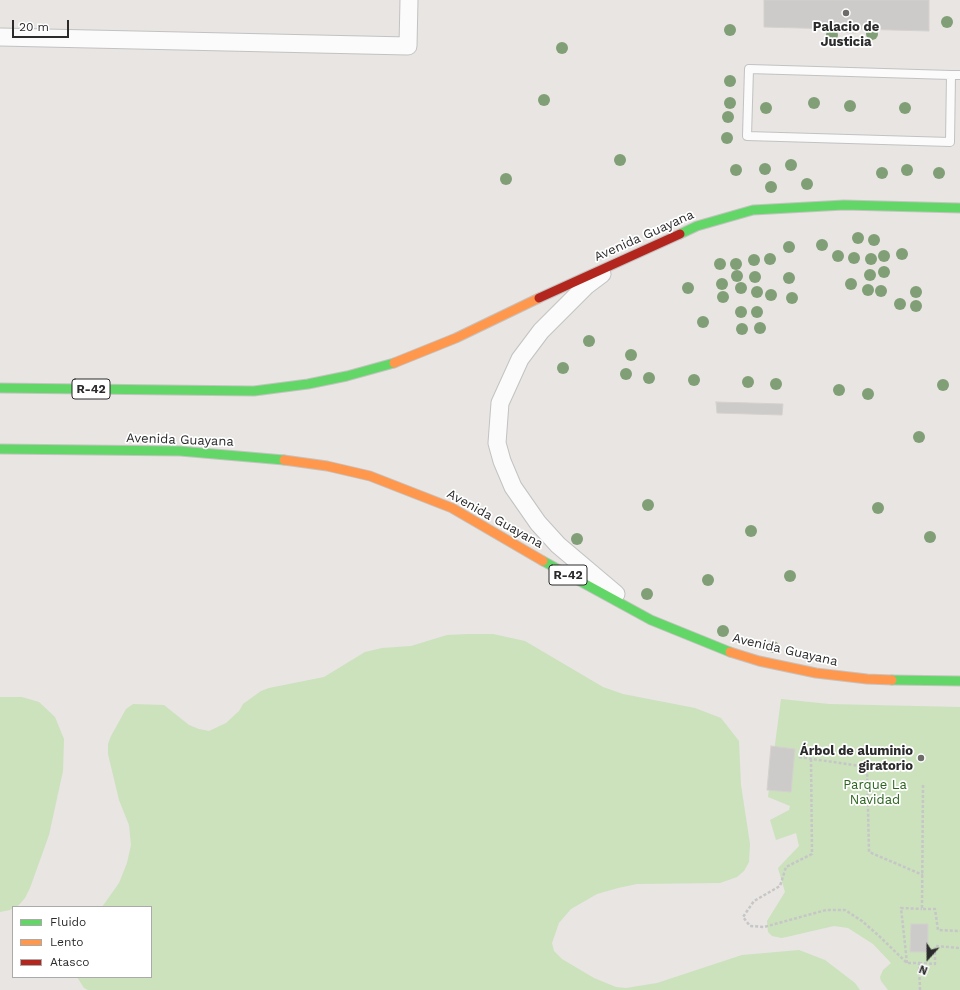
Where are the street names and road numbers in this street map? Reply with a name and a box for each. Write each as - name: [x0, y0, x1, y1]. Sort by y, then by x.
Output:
- street label: Avenida Guayana: [592, 207, 696, 265]
- road number: R-42: [72, 379, 110, 399]
- street label: Avenida Guayana: [126, 430, 234, 450]
- street label: Avenida Guayana: [444, 486, 546, 552]
- road number: R-42: [549, 565, 587, 585]
- street label: Avenida Guayana: [731, 630, 839, 670]

